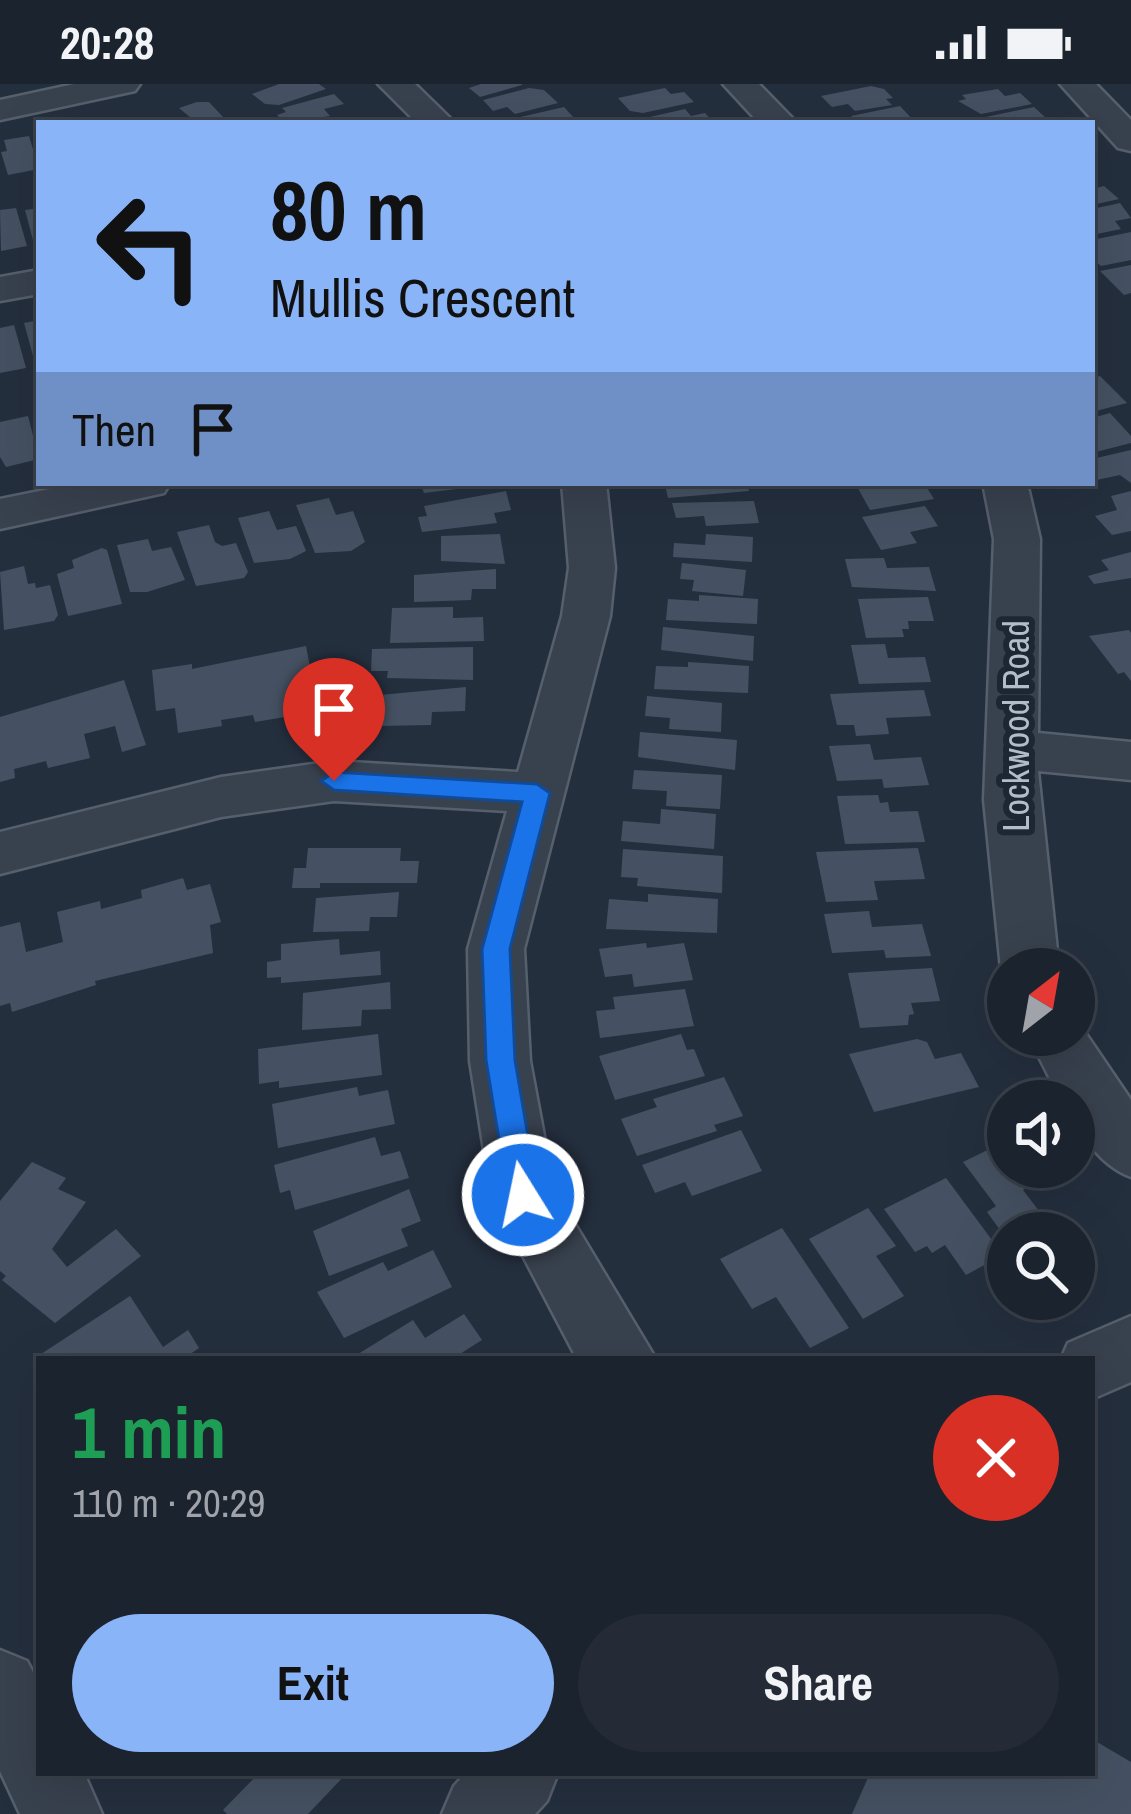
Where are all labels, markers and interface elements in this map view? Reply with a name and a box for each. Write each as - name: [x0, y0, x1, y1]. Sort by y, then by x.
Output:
- text: 20:28: [60, 12, 154, 73]
- text: 80 m: [270, 153, 427, 266]
- icon: left: [72, 168, 228, 324]
- text: Mullis Crescent: [270, 261, 575, 334]
- icon: arrive: [180, 396, 246, 462]
- text: Then: [72, 399, 156, 460]
- street label: Lockwood Road: [992, 620, 1040, 832]
- pin: [283, 658, 385, 781]
- icon: arrive: [301, 676, 367, 742]
- north arrow: [987, 948, 1095, 1056]
- map controls: [987, 948, 1095, 1320]
- button: sound: [987, 1080, 1095, 1188]
- position arrow: [460, 1132, 586, 1258]
- button: search: [987, 1212, 1095, 1320]
- text: 1 min: [72, 1383, 226, 1480]
- button: close: [933, 1395, 1059, 1521]
- text: 110 m · 20:29: [72, 1477, 265, 1529]
- button: Exit: [72, 1614, 554, 1752]
- button: Share: [578, 1614, 1059, 1752]

